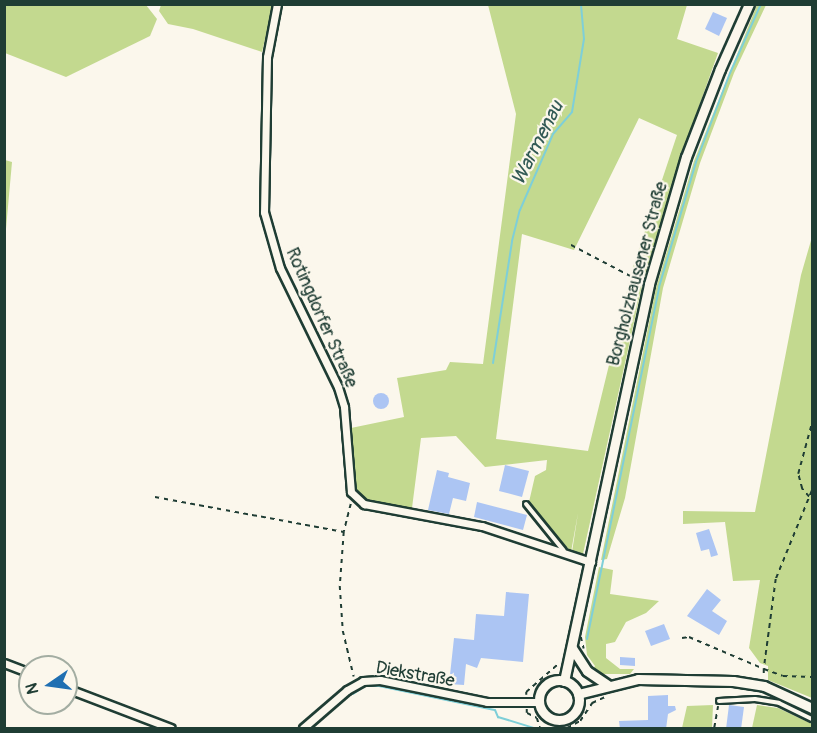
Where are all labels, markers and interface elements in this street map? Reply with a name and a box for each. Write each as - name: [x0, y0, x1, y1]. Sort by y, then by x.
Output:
- water label: Warmenau: [506, 97, 568, 189]
- street label: Borgholzhausener Straße: [603, 179, 673, 369]
- street label: Rotingdorfer Straße: [280, 245, 362, 391]
- north arrow: [18, 655, 78, 715]
- street label: Diekstraße: [374, 657, 456, 693]
- text: N: [21, 681, 43, 696]

